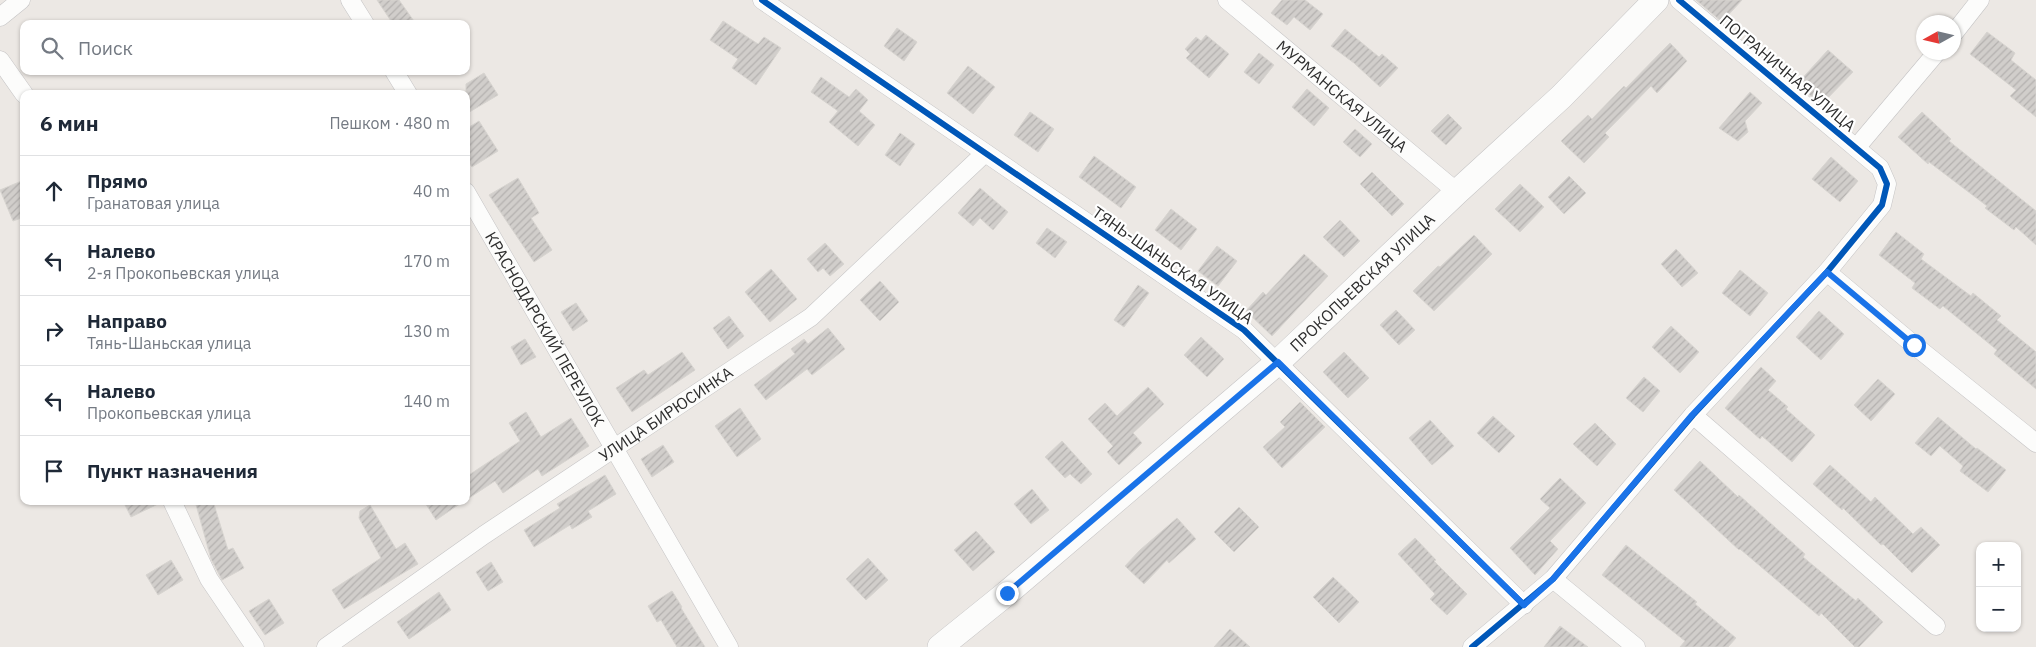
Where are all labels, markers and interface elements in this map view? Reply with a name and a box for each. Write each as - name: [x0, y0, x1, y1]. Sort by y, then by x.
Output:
- street label: ПОГРАНИЧНАЯ УЛИЦА: [1716, 10, 1860, 136]
- north arrow: [1916, 15, 1961, 60]
- search box: [20, 20, 470, 75]
- icon: search: [38, 34, 66, 62]
- text: Поиск: [78, 36, 133, 60]
- street label: МУРМАНСКАЯ УЛИЦА: [1273, 36, 1412, 157]
- text: 6 мин: [40, 109, 99, 137]
- text: Пешком · 480 m: [329, 113, 450, 133]
- text: Прямо: [87, 169, 148, 193]
- icon: ahead: [40, 177, 68, 205]
- text: 40 m: [413, 181, 450, 201]
- text: Гранатовая улица: [87, 193, 220, 213]
- street label: ТЯНЬ-ШАНЬСКАЯ УЛИЦА: [1089, 202, 1257, 328]
- street label: ПРОКОПЬЕВСКАЯ УЛИЦА: [1285, 209, 1439, 356]
- street label: КРАСНОДАРСКИЙ ПЕРЕУЛОК: [481, 228, 609, 430]
- text: Налево: [87, 239, 156, 263]
- icon: left: [40, 247, 68, 275]
- text: 170 m: [403, 251, 450, 271]
- text: 2-я Прокопьевская улица: [87, 263, 279, 283]
- text: Направо: [87, 309, 167, 333]
- icon: right: [40, 317, 68, 345]
- text: 130 m: [403, 321, 450, 341]
- text: Тянь-Шаньская улица: [87, 333, 251, 353]
- route start: [1903, 334, 1926, 357]
- street label: УЛИЦА БИРЮСИНКА: [595, 362, 736, 466]
- text: Налево: [87, 379, 156, 403]
- icon: left: [40, 387, 68, 415]
- text: 140 m: [403, 391, 450, 411]
- text: Прокопьевская улица: [87, 403, 251, 423]
- icon: arrive: [40, 457, 68, 485]
- text: Пункт назначения: [87, 459, 258, 483]
- map controls: [1976, 542, 2021, 632]
- button: +: [1976, 542, 2021, 587]
- route end: [996, 582, 1019, 605]
- button: −: [1976, 587, 2021, 632]

